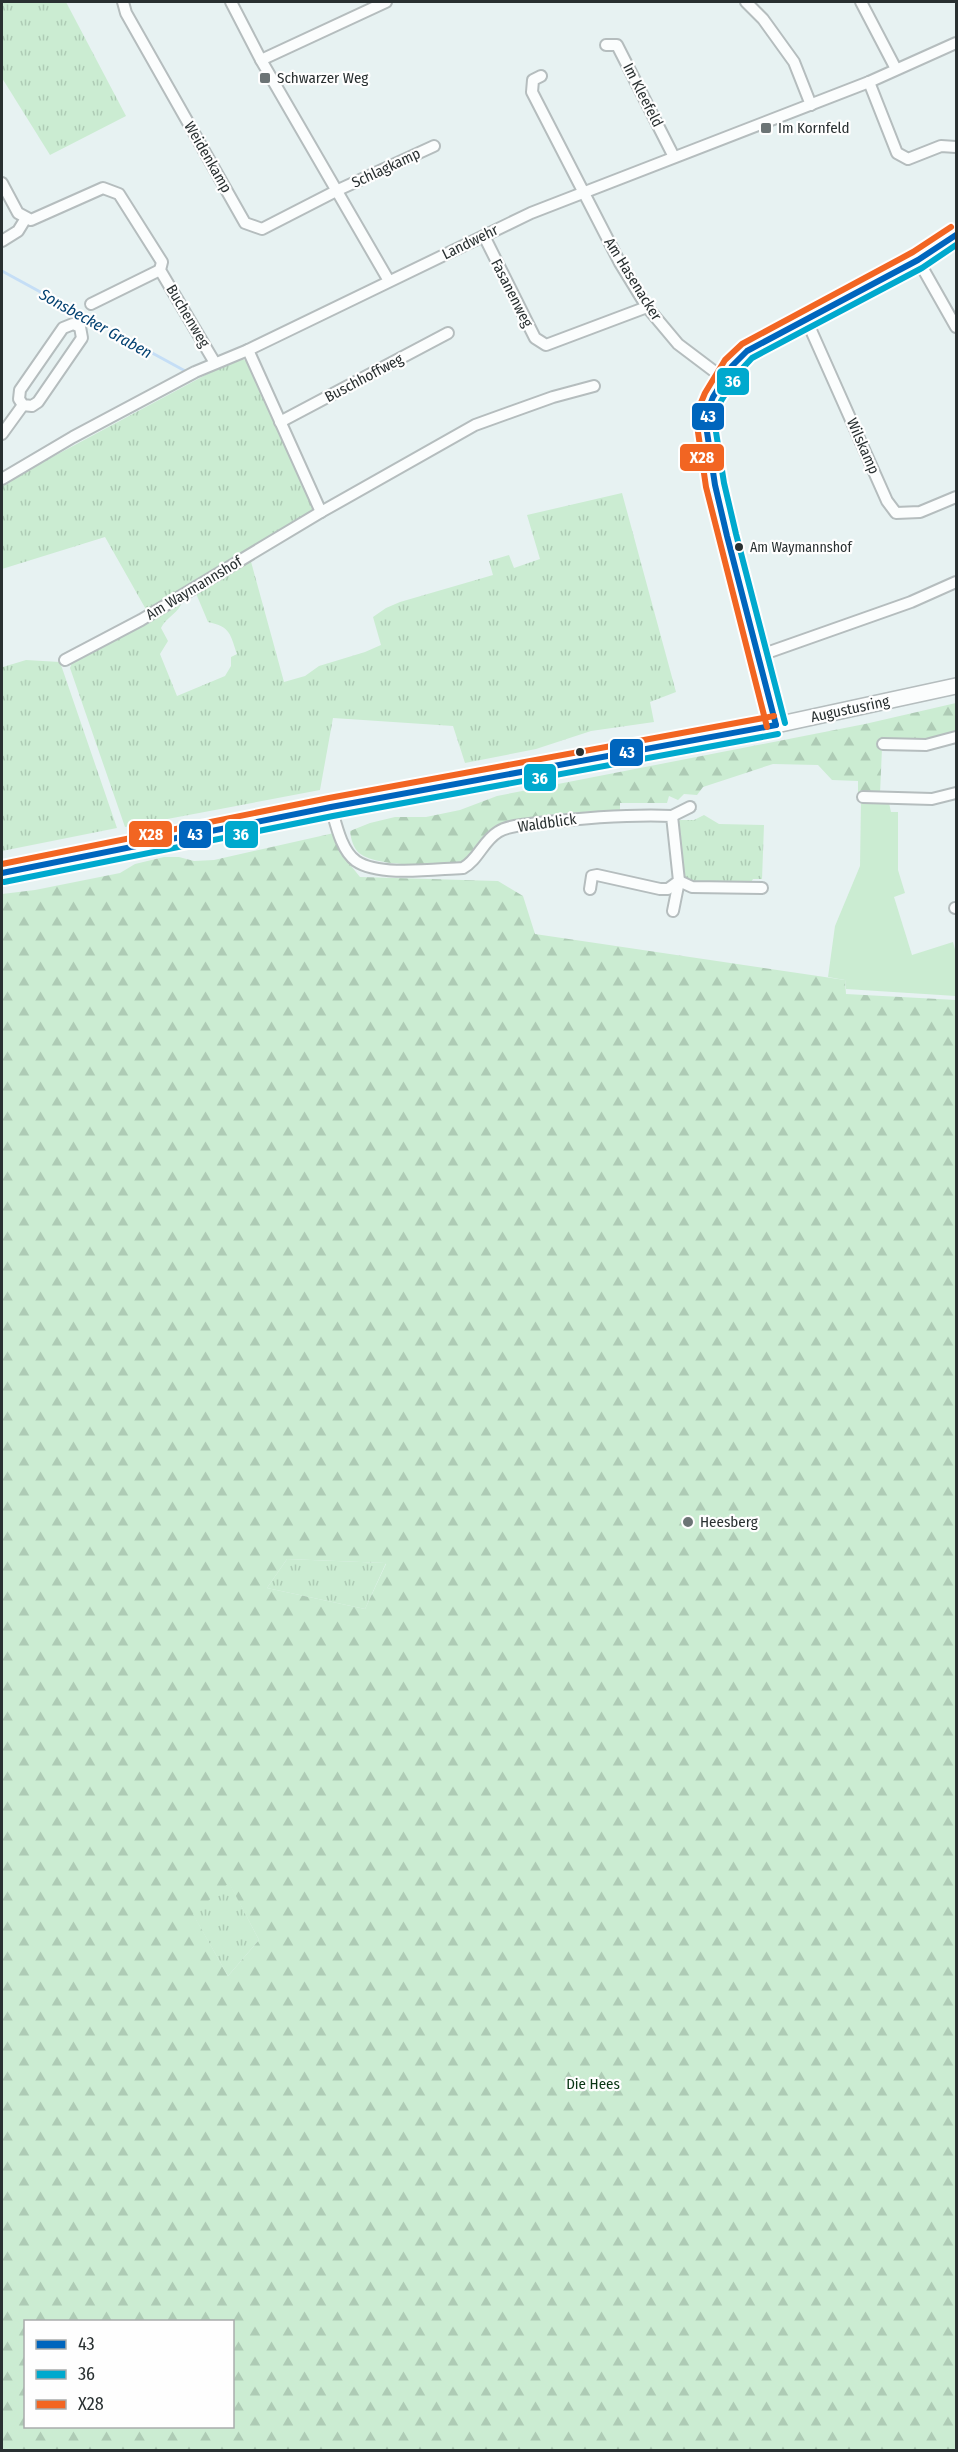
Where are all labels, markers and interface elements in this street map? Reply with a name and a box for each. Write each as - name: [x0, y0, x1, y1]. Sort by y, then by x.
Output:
- street label: Im Kleefeld: [619, 60, 667, 130]
- place label: Schwarzer Weg: [277, 69, 368, 87]
- marker: Schwarzer Weg: [258, 71, 272, 85]
- street label: Weidenkamp: [180, 118, 236, 196]
- place label: Im Kornfeld: [778, 119, 850, 137]
- marker: Im Kornfeld: [759, 121, 773, 135]
- street label: Schlagkamp: [349, 144, 423, 192]
- street label: Landwehr: [439, 220, 502, 263]
- street label: Am Hasenacker: [600, 234, 666, 324]
- street label: Fasanenweg: [487, 256, 537, 330]
- street label: Buchenweg: [162, 281, 214, 351]
- water label: Sonsbecker Graben: [35, 284, 155, 362]
- street label: Buschhoffweg: [322, 350, 406, 406]
- line badge: 36: [716, 367, 750, 396]
- text: 36: [724, 372, 741, 391]
- line badge: 43: [691, 402, 725, 431]
- text: 43: [700, 407, 716, 426]
- street label: Wilskamp: [843, 415, 883, 477]
- line badge: X28: [679, 443, 725, 472]
- text: X28: [689, 448, 715, 467]
- place label: Am Waymannshof: [750, 539, 853, 556]
- marker: Am Waymannshof: [733, 541, 745, 553]
- street label: Am Waymannshof: [143, 551, 247, 624]
- street label: Augustusring: [809, 692, 891, 726]
- line badge: 43: [609, 738, 644, 767]
- text: 43: [619, 743, 635, 762]
- unlabelled marker: [574, 746, 586, 758]
- line badge: 36: [523, 763, 557, 792]
- text: 36: [531, 769, 548, 788]
- street label: Waldblick: [517, 810, 577, 836]
- line badge: X28: [128, 820, 173, 848]
- line badge: 43: [178, 820, 212, 849]
- line badge: 36: [224, 820, 259, 849]
- text: X28: [138, 825, 164, 844]
- text: 43: [187, 825, 203, 844]
- text: 36: [232, 825, 249, 844]
- place label: Heesberg: [700, 1513, 758, 1531]
- marker: Heesberg: [681, 1515, 695, 1529]
- park label: Die Hees: [566, 2075, 620, 2093]
- legend: [24, 2320, 234, 2428]
- text: 43: [78, 2333, 95, 2355]
- text: 36: [78, 2363, 95, 2385]
- text: X28: [78, 2393, 104, 2415]

